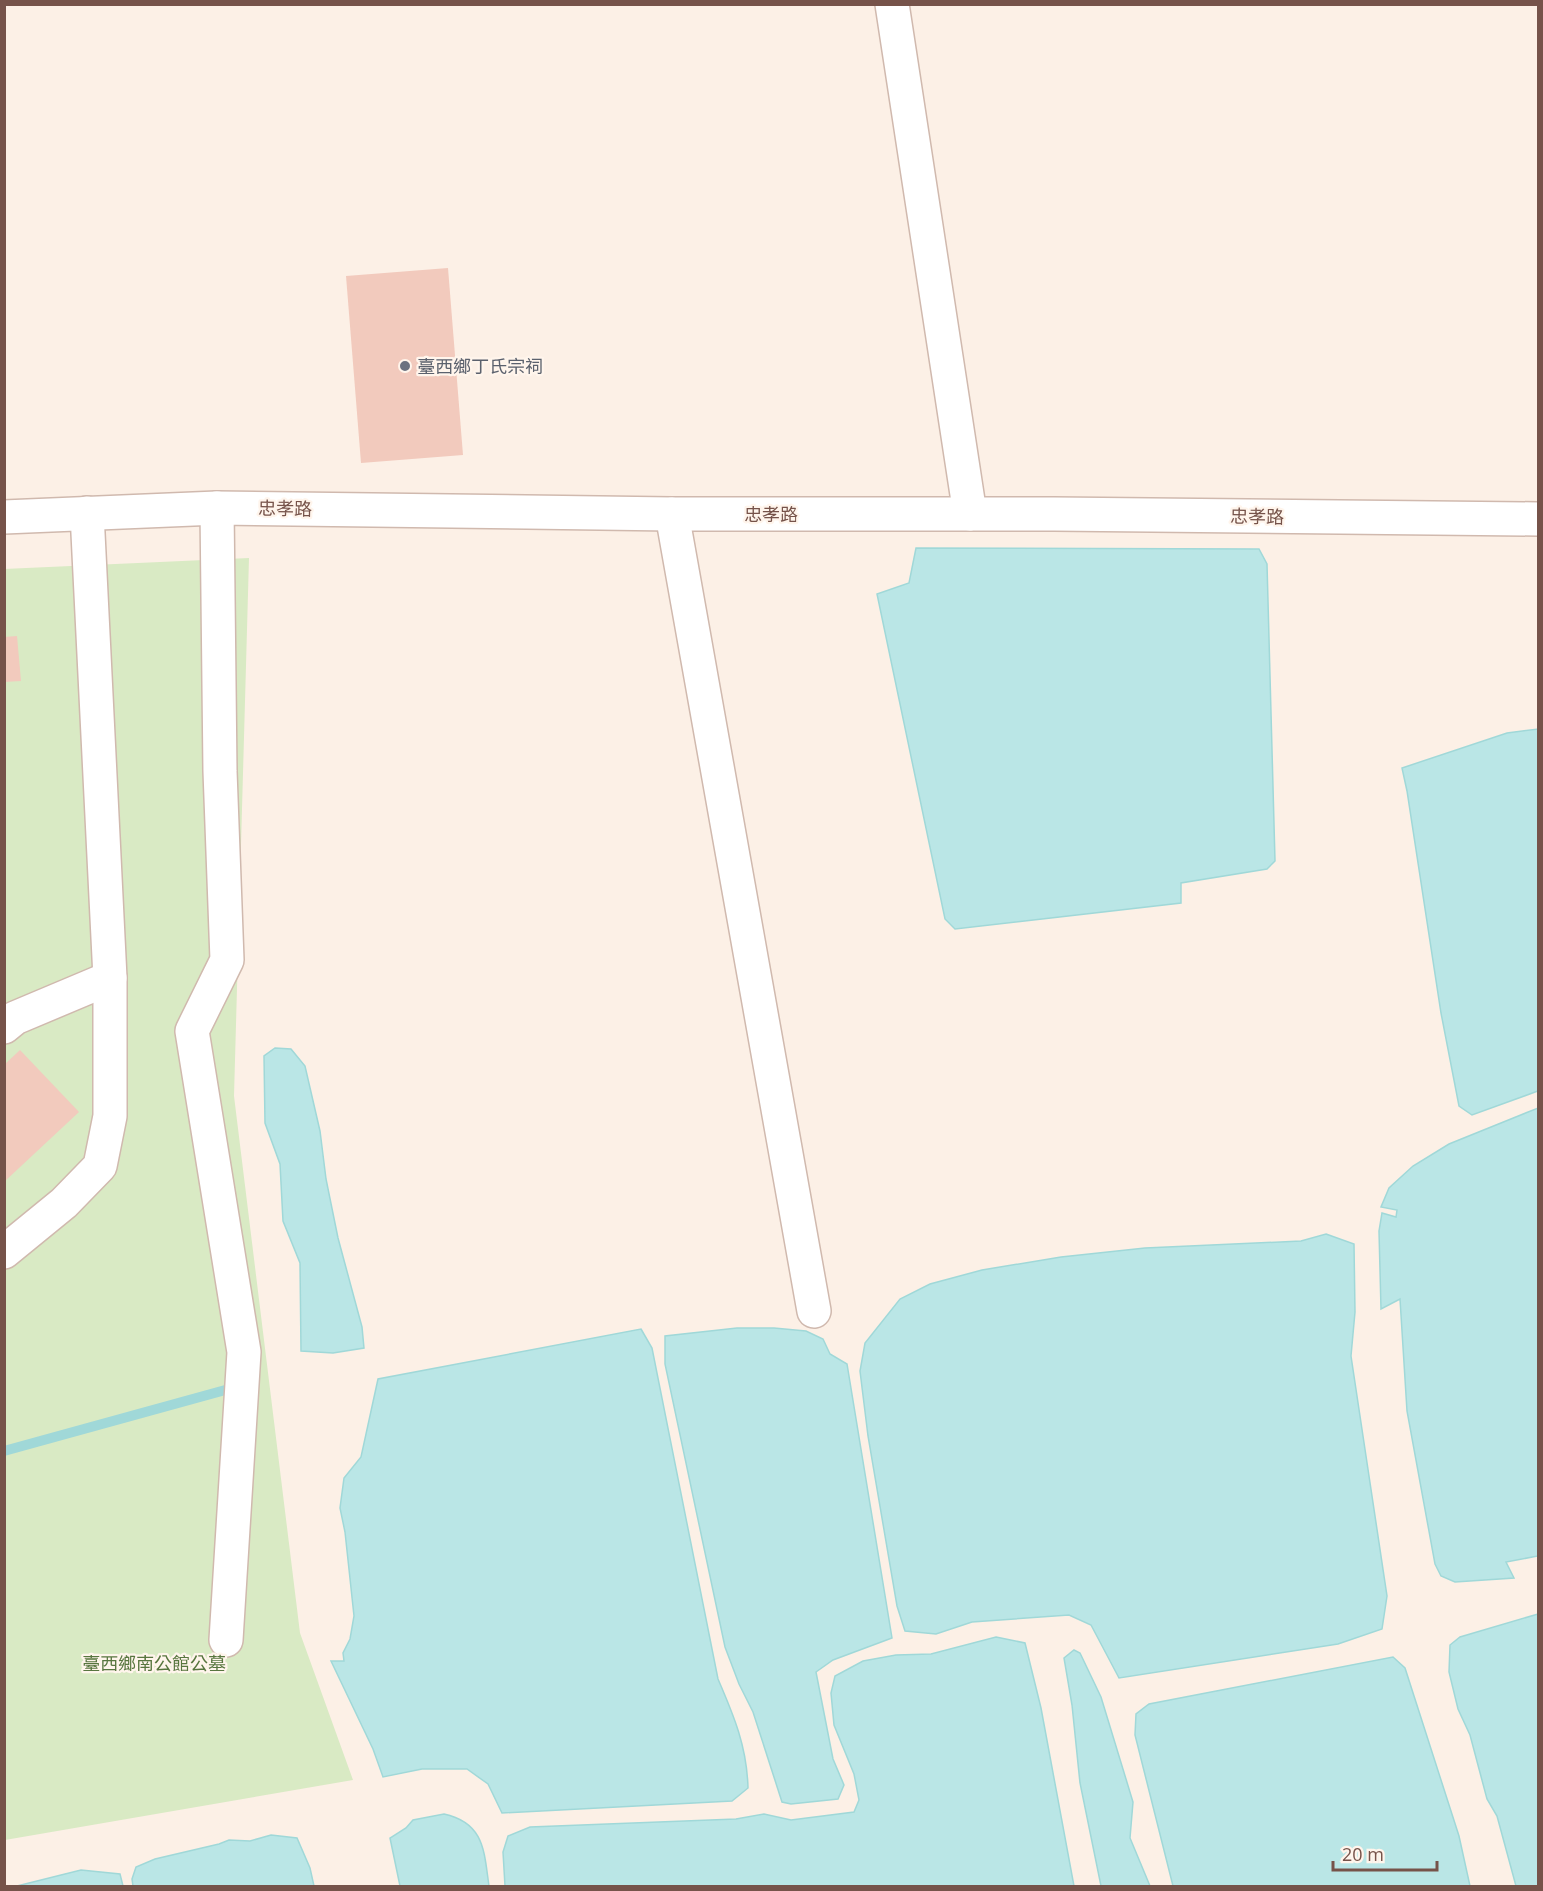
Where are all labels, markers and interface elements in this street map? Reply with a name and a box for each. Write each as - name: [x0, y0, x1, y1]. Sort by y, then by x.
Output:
- place label: 臺西鄉丁氏宗祠: [417, 354, 543, 378]
- marker: 臺西鄉丁氏宗祠: [398, 359, 412, 373]
- street label: 忠孝路: [258, 496, 312, 520]
- street label: 忠孝路: [744, 502, 798, 526]
- street label: 忠孝路: [1230, 504, 1284, 528]
- park label: 臺西鄉南公館公墓: [82, 1651, 226, 1675]
- scale bar: [1333, 1834, 1436, 1872]
- text: 20 m: [1342, 1842, 1384, 1866]

